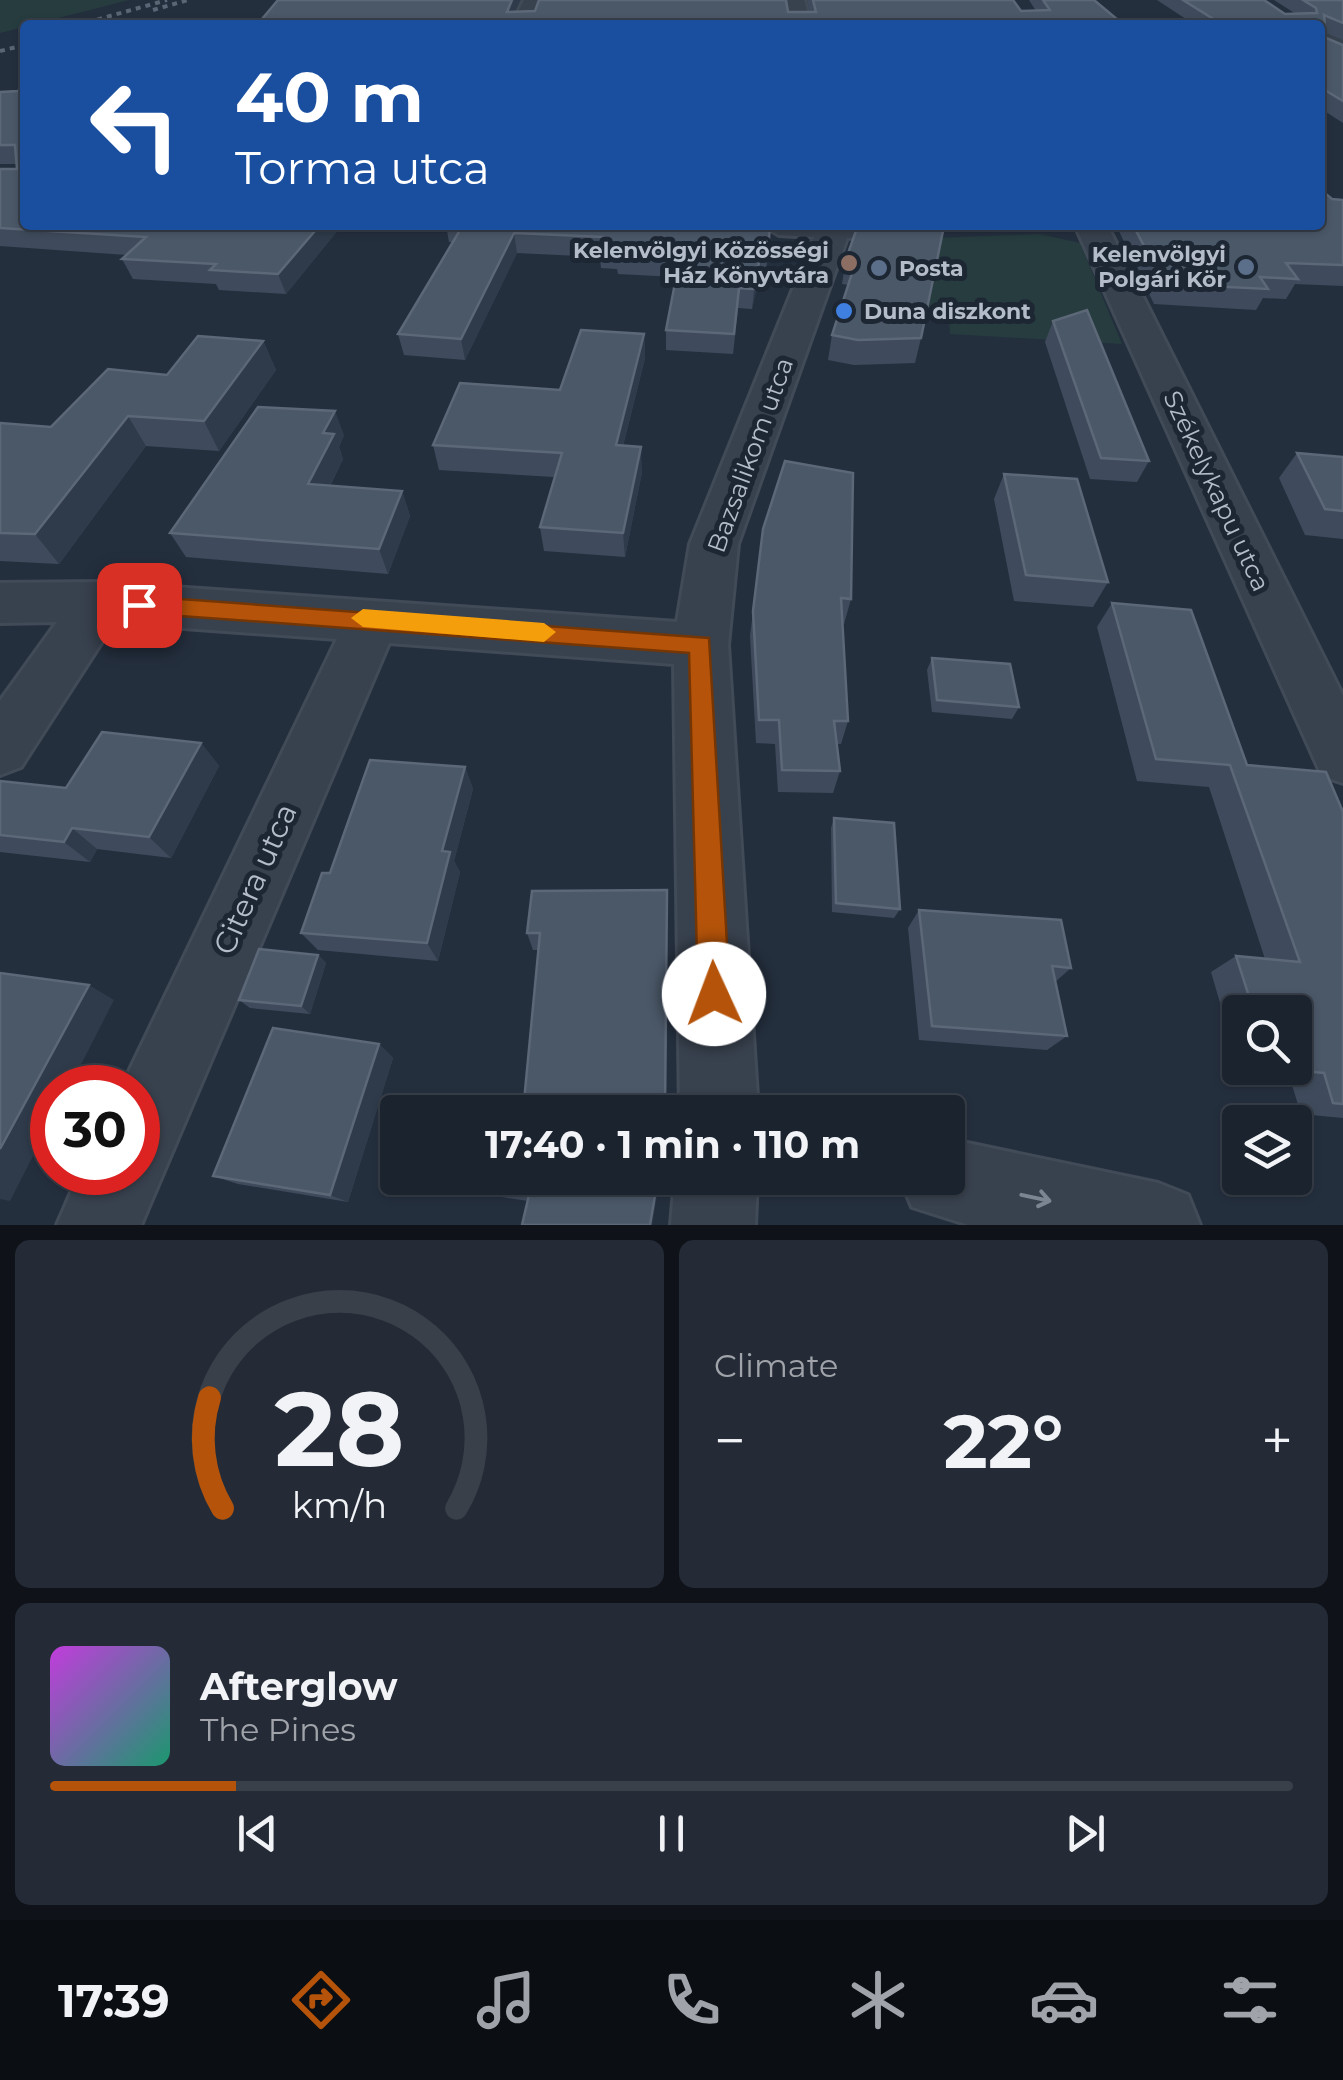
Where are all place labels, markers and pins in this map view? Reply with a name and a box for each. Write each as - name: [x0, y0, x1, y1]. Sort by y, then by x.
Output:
- place label: Kelenvölgyi Közösségi Ház Könyvtára: [573, 237, 829, 289]
- place label: Kelenvölgyi Polgári Kör: [1092, 241, 1226, 293]
- marker: Kelenvölgyi Közösségi Ház Könyvtára: [838, 252, 860, 274]
- place label: Posta: [899, 255, 964, 282]
- marker: Kelenvölgyi Polgári Kör: [1235, 256, 1257, 278]
- marker: Posta: [868, 257, 890, 279]
- place label: Duna diszkont: [864, 298, 1031, 325]
- marker: Duna diszkont: [833, 300, 855, 322]
- pin: [97, 563, 182, 648]

